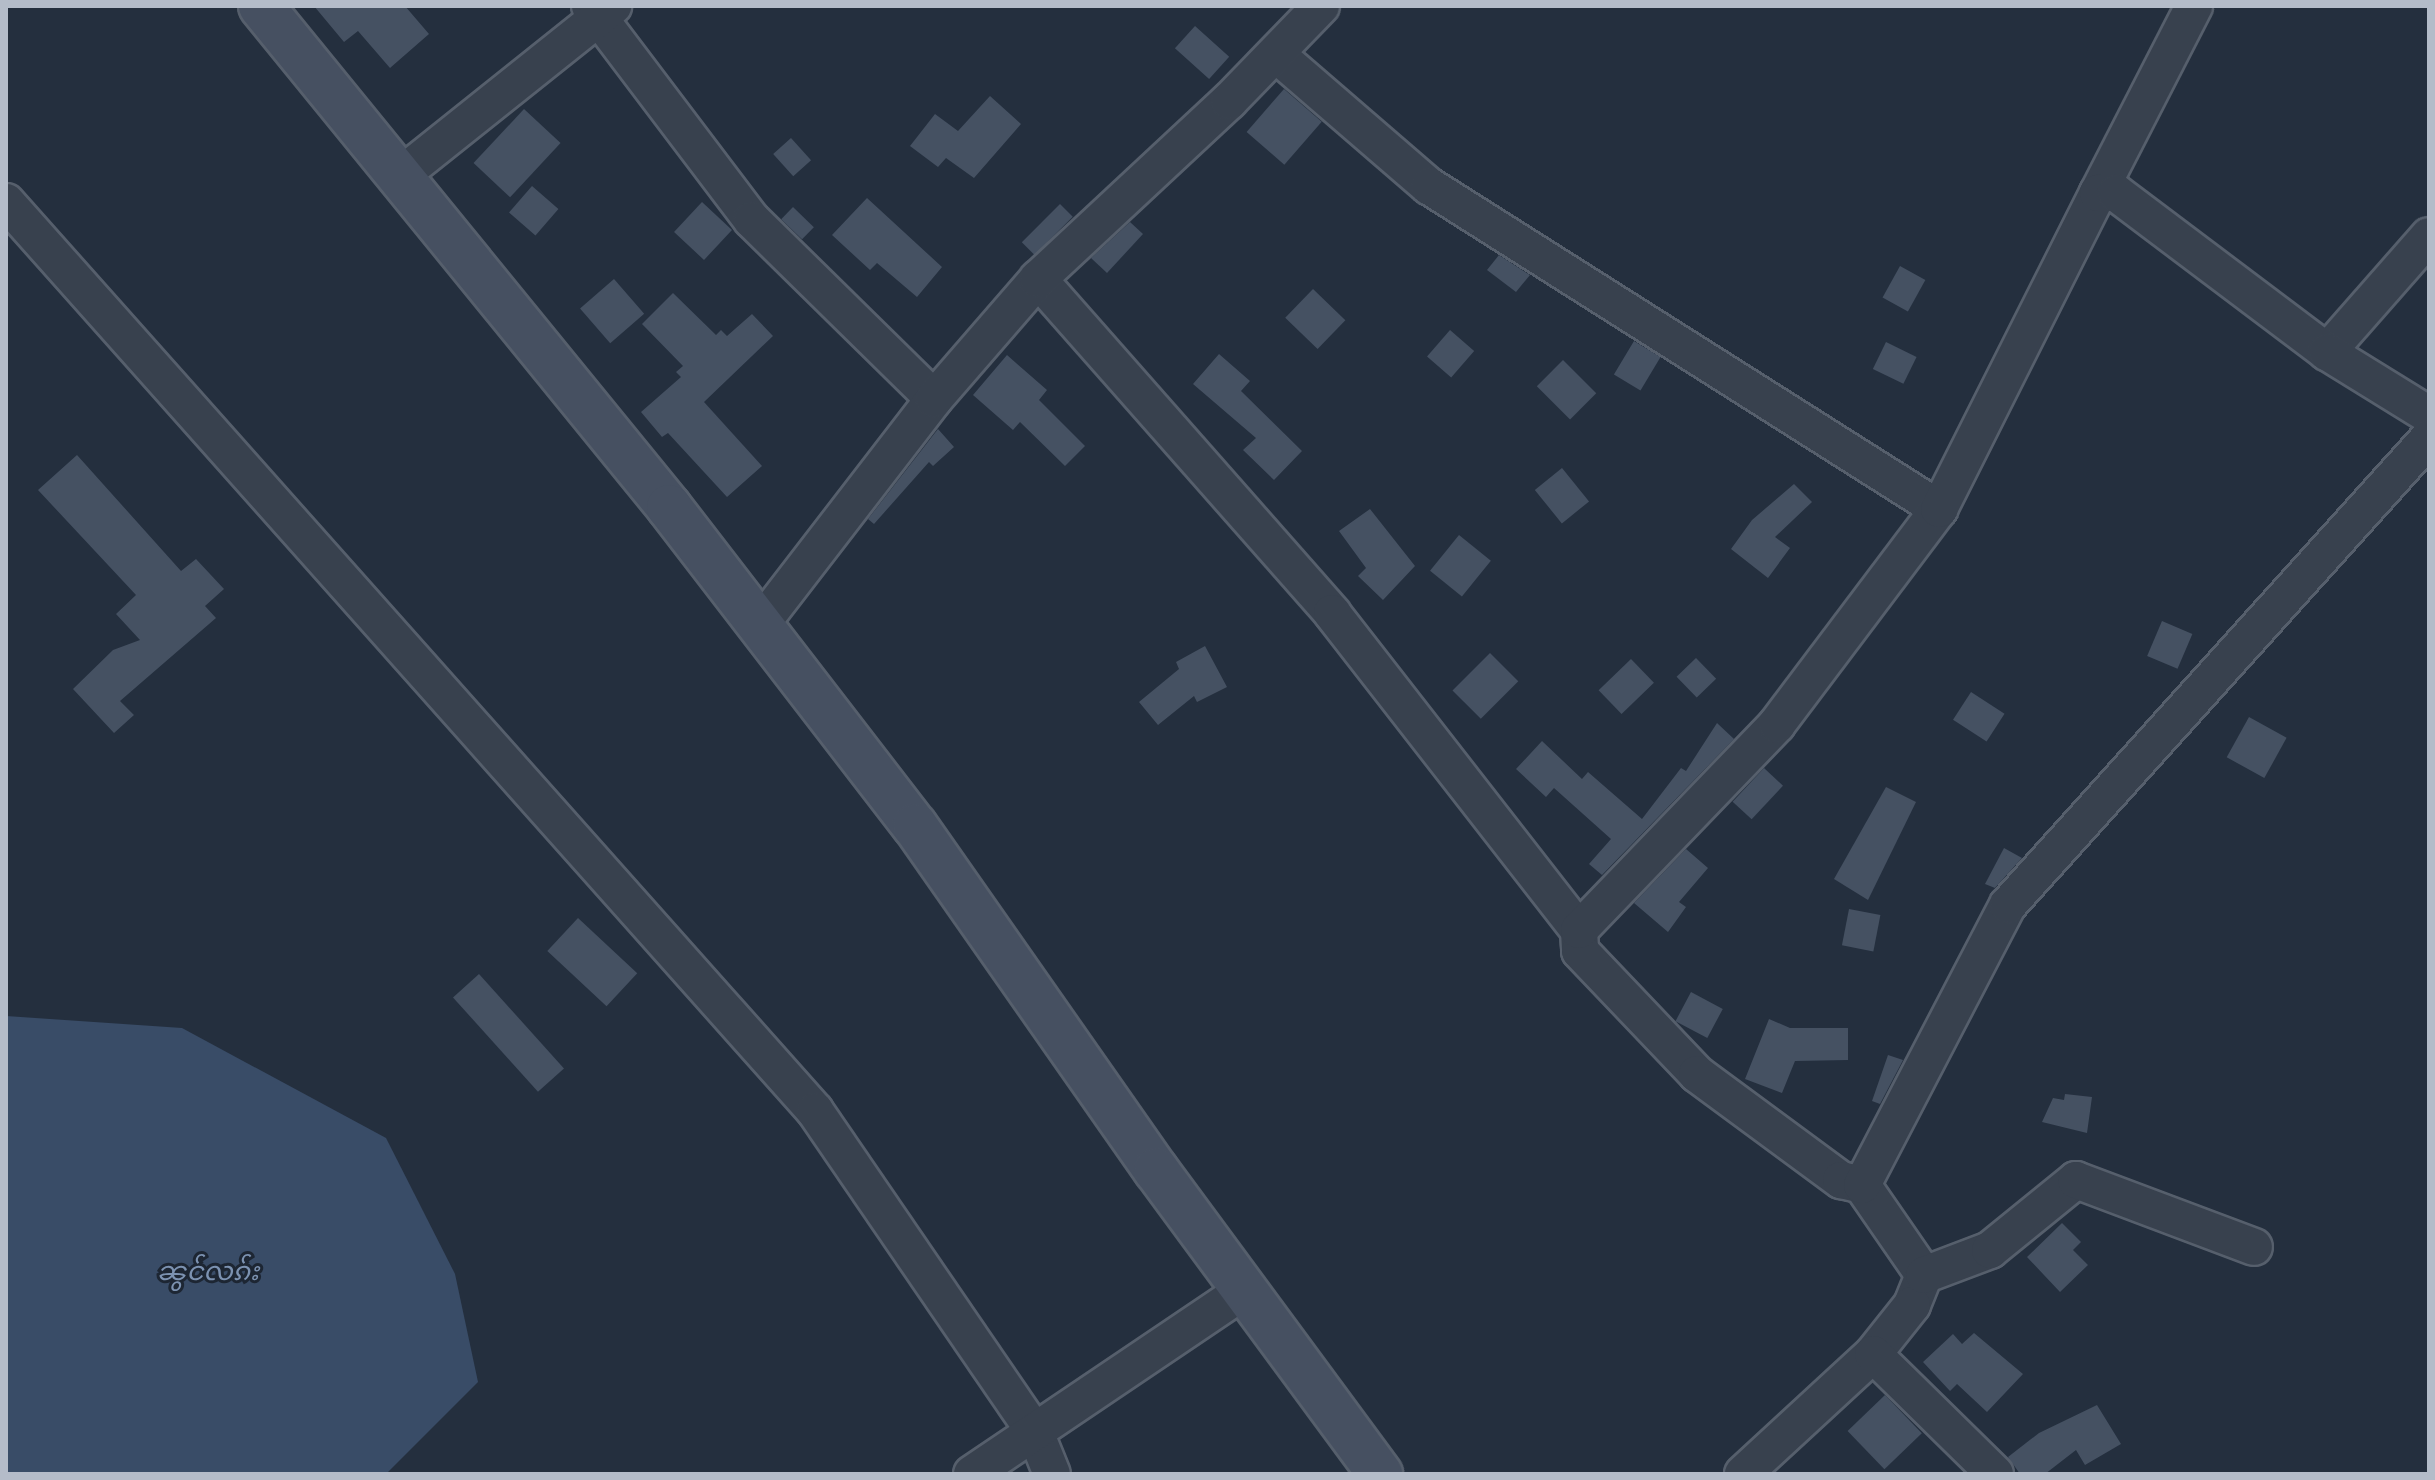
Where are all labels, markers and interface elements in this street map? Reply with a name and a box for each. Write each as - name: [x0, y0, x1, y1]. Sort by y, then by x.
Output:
- water label: ၼွင်လၵ်း: [157, 1256, 259, 1288]

